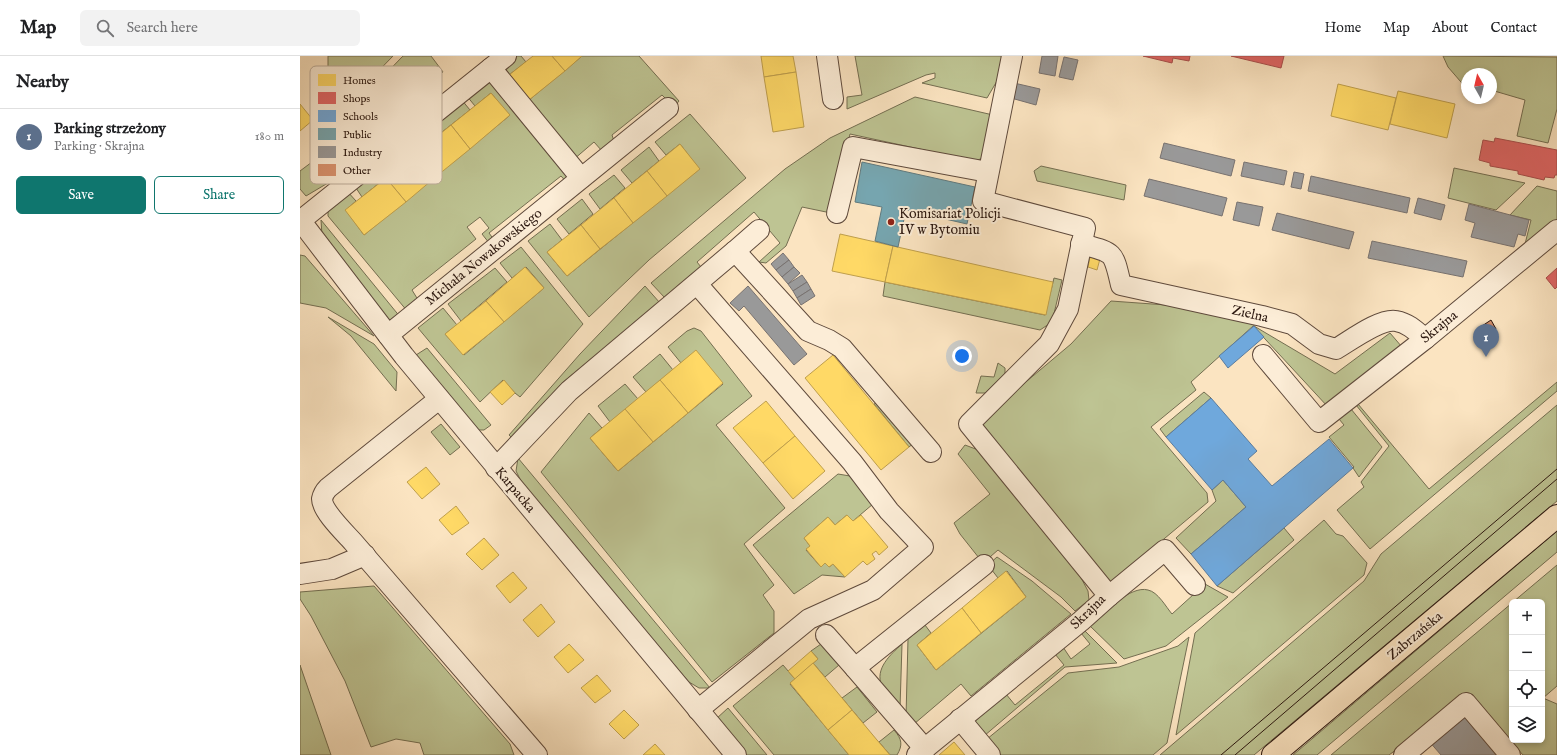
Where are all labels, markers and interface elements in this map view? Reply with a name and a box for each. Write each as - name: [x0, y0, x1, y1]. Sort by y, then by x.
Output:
- search box: [80, 10, 360, 46]
- text: Map: [20, 16, 56, 40]
- icon: search: [94, 17, 116, 39]
- text: Search here: [126, 18, 198, 37]
- text: Home: [1325, 19, 1361, 37]
- text: Map: [1383, 19, 1410, 37]
- text: About: [1432, 19, 1468, 37]
- text: Contact: [1490, 19, 1537, 37]
- legend: [310, 66, 442, 184]
- north arrow: [1461, 68, 1497, 104]
- text: Nearby: [16, 72, 69, 93]
- text: Homes: [343, 74, 376, 88]
- text: Shops: [343, 92, 370, 106]
- text: Schools: [343, 110, 378, 124]
- text: Parking strzeżony: [54, 119, 166, 138]
- text: 1: [27, 128, 31, 145]
- text: 180 m: [255, 128, 284, 145]
- text: Public: [343, 128, 372, 142]
- text: Parking · Skrajna: [54, 138, 144, 155]
- text: Industry: [343, 146, 383, 160]
- text: Other: [343, 164, 371, 178]
- button: Save: [16, 176, 146, 214]
- button: Share: [154, 176, 284, 214]
- street label: Michała Nowakowskiego: [422, 204, 546, 310]
- place label: Komisariat Policji IV w Bytomiu: [899, 205, 1001, 239]
- marker: Komisariat Policji IV w Bytomiu: [886, 217, 896, 227]
- street label: Zielna: [1230, 301, 1271, 327]
- street label: Skrajna: [1417, 306, 1462, 347]
- pin: 1: [1473, 324, 1499, 357]
- your location: [952, 346, 972, 366]
- street label: Karpacka: [491, 463, 540, 517]
- street label: Skrajna: [1066, 590, 1110, 633]
- map controls: [1509, 599, 1545, 743]
- button: +: [1509, 599, 1545, 635]
- street label: Zabrzańska: [1384, 607, 1447, 664]
- button: −: [1509, 635, 1545, 671]
- button: locate: [1509, 671, 1545, 707]
- button: layers: [1509, 707, 1545, 743]

